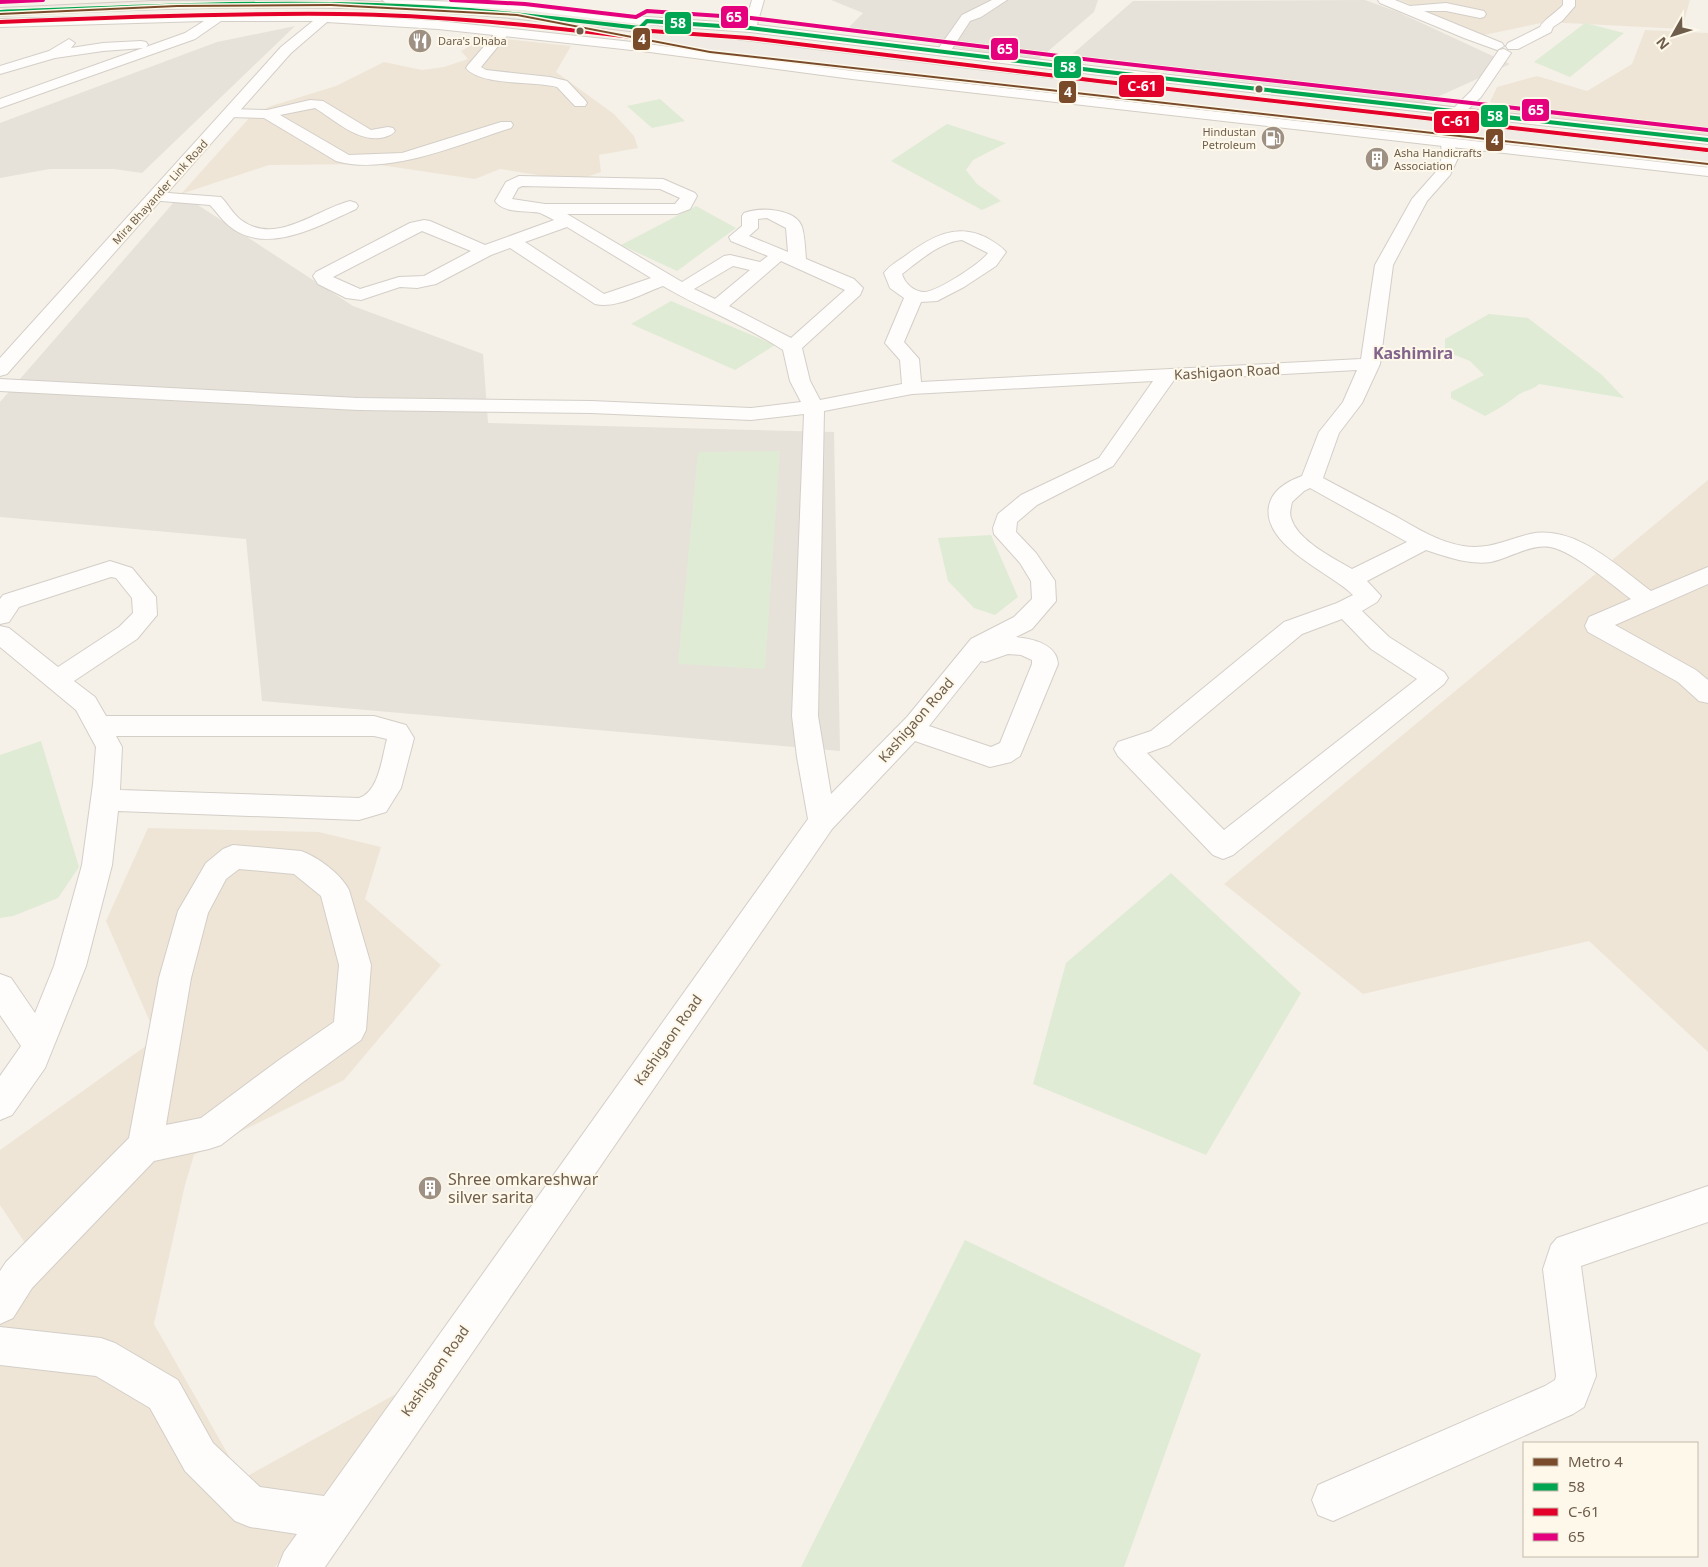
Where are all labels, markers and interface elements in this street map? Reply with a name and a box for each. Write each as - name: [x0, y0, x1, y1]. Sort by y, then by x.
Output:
- line badge: 65: [720, 5, 749, 29]
- text: 65: [726, 7, 742, 26]
- north arrow: [1648, 10, 1698, 60]
- line badge: 58: [664, 11, 692, 35]
- text: 58: [670, 13, 686, 32]
- unlabelled marker: [575, 26, 585, 36]
- line badge: 4: [632, 27, 651, 51]
- restaurant icon: Dara's Dhaba: [407, 28, 433, 54]
- text: 4: [638, 29, 646, 48]
- place label: Dara's Dhaba: [438, 33, 507, 48]
- text: N: [1652, 33, 1673, 54]
- line badge: 65: [990, 37, 1019, 61]
- text: 65: [997, 39, 1013, 58]
- line badge: 58: [1053, 55, 1082, 79]
- text: 58: [1060, 57, 1076, 76]
- line badge: C-61: [1118, 74, 1165, 98]
- text: C-61: [1127, 76, 1157, 95]
- line badge: 4: [1058, 80, 1077, 104]
- text: 4: [1064, 82, 1072, 101]
- unlabelled marker: [1254, 84, 1264, 94]
- line badge: 65: [1521, 98, 1550, 122]
- text: 65: [1528, 100, 1544, 119]
- line badge: 58: [1480, 104, 1509, 128]
- text: 58: [1487, 106, 1503, 125]
- line badge: C-61: [1433, 110, 1480, 134]
- text: C-61: [1441, 111, 1471, 130]
- place label: Hindustan Petroleum: [1202, 124, 1256, 152]
- fuel station icon: Hindustan Petroleum: [1260, 125, 1286, 151]
- line badge: 4: [1485, 128, 1504, 152]
- text: 4: [1491, 130, 1499, 149]
- street label: Mira Bhayander Link Road: [109, 136, 211, 247]
- place label: Asha Handicrafts Association: [1394, 145, 1482, 173]
- building icon: Asha Handicrafts Association: [1364, 146, 1390, 172]
- district label: Kashimira: [1373, 342, 1453, 364]
- street label: Kashigaon Road: [1173, 359, 1281, 384]
- street label: Kashigaon Road: [874, 673, 958, 766]
- street label: Kashigaon Road: [629, 991, 706, 1089]
- place label: Shree omkareshwar silver sarita: [448, 1168, 599, 1208]
- building icon: Shree omkareshwar silver sarita: [417, 1175, 443, 1201]
- street label: Kashigaon Road: [396, 1322, 473, 1420]
- legend: [1523, 1442, 1698, 1557]
- text: Metro 4: [1568, 1451, 1623, 1471]
- text: 58: [1568, 1476, 1585, 1496]
- text: C-61: [1568, 1501, 1599, 1521]
- text: 65: [1568, 1526, 1585, 1546]

